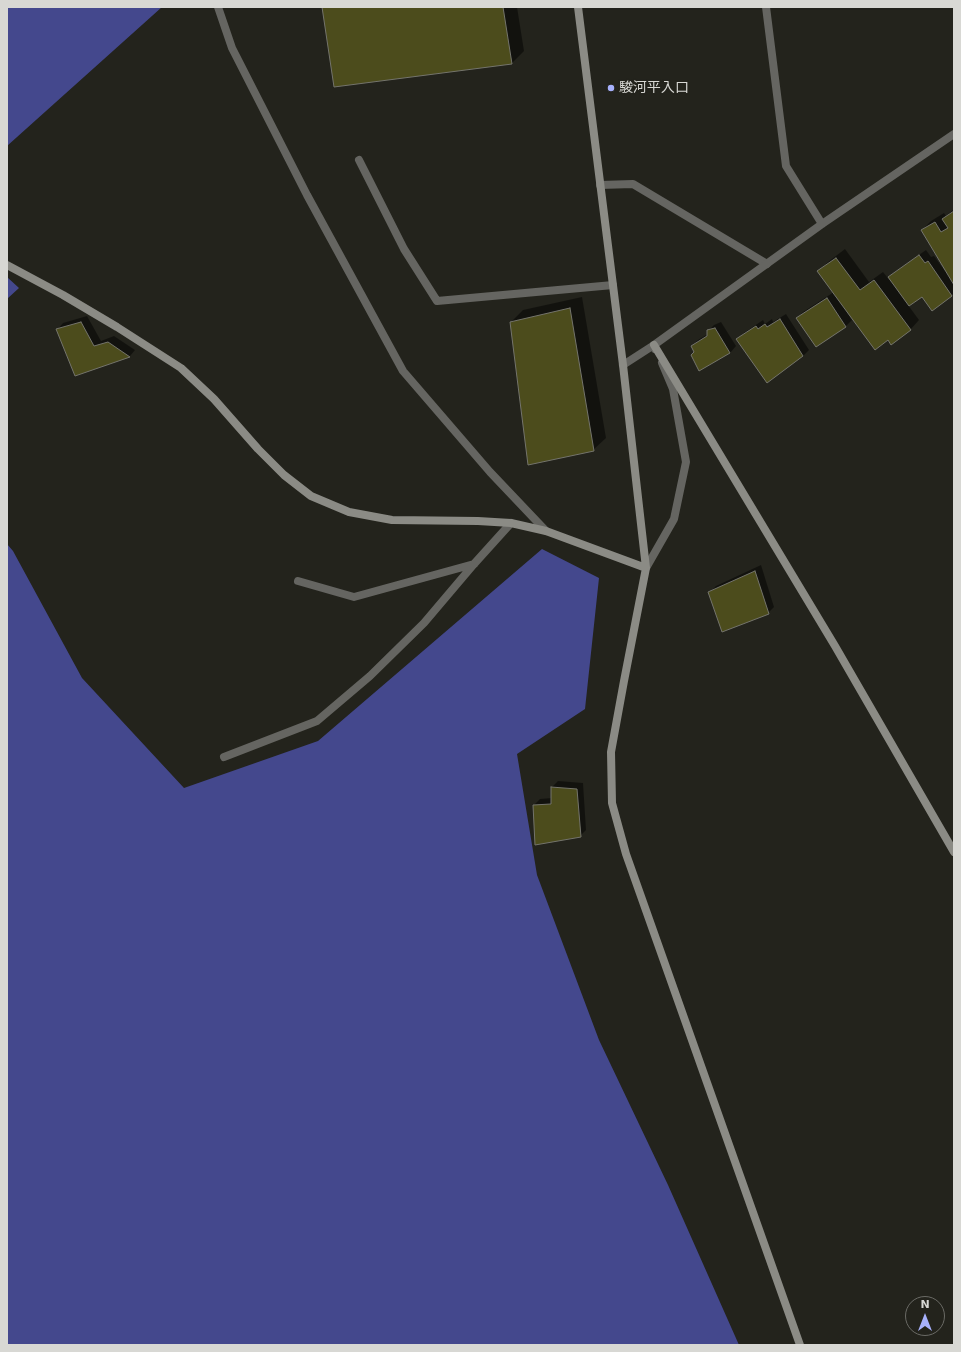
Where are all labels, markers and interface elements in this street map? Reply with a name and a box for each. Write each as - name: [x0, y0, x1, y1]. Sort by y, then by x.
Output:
- place label: 駿河平入口: [619, 80, 689, 96]
- marker: 駿河平入口: [606, 83, 616, 93]
- north arrow: [905, 1296, 945, 1336]
- text: N: [920, 1298, 930, 1311]

